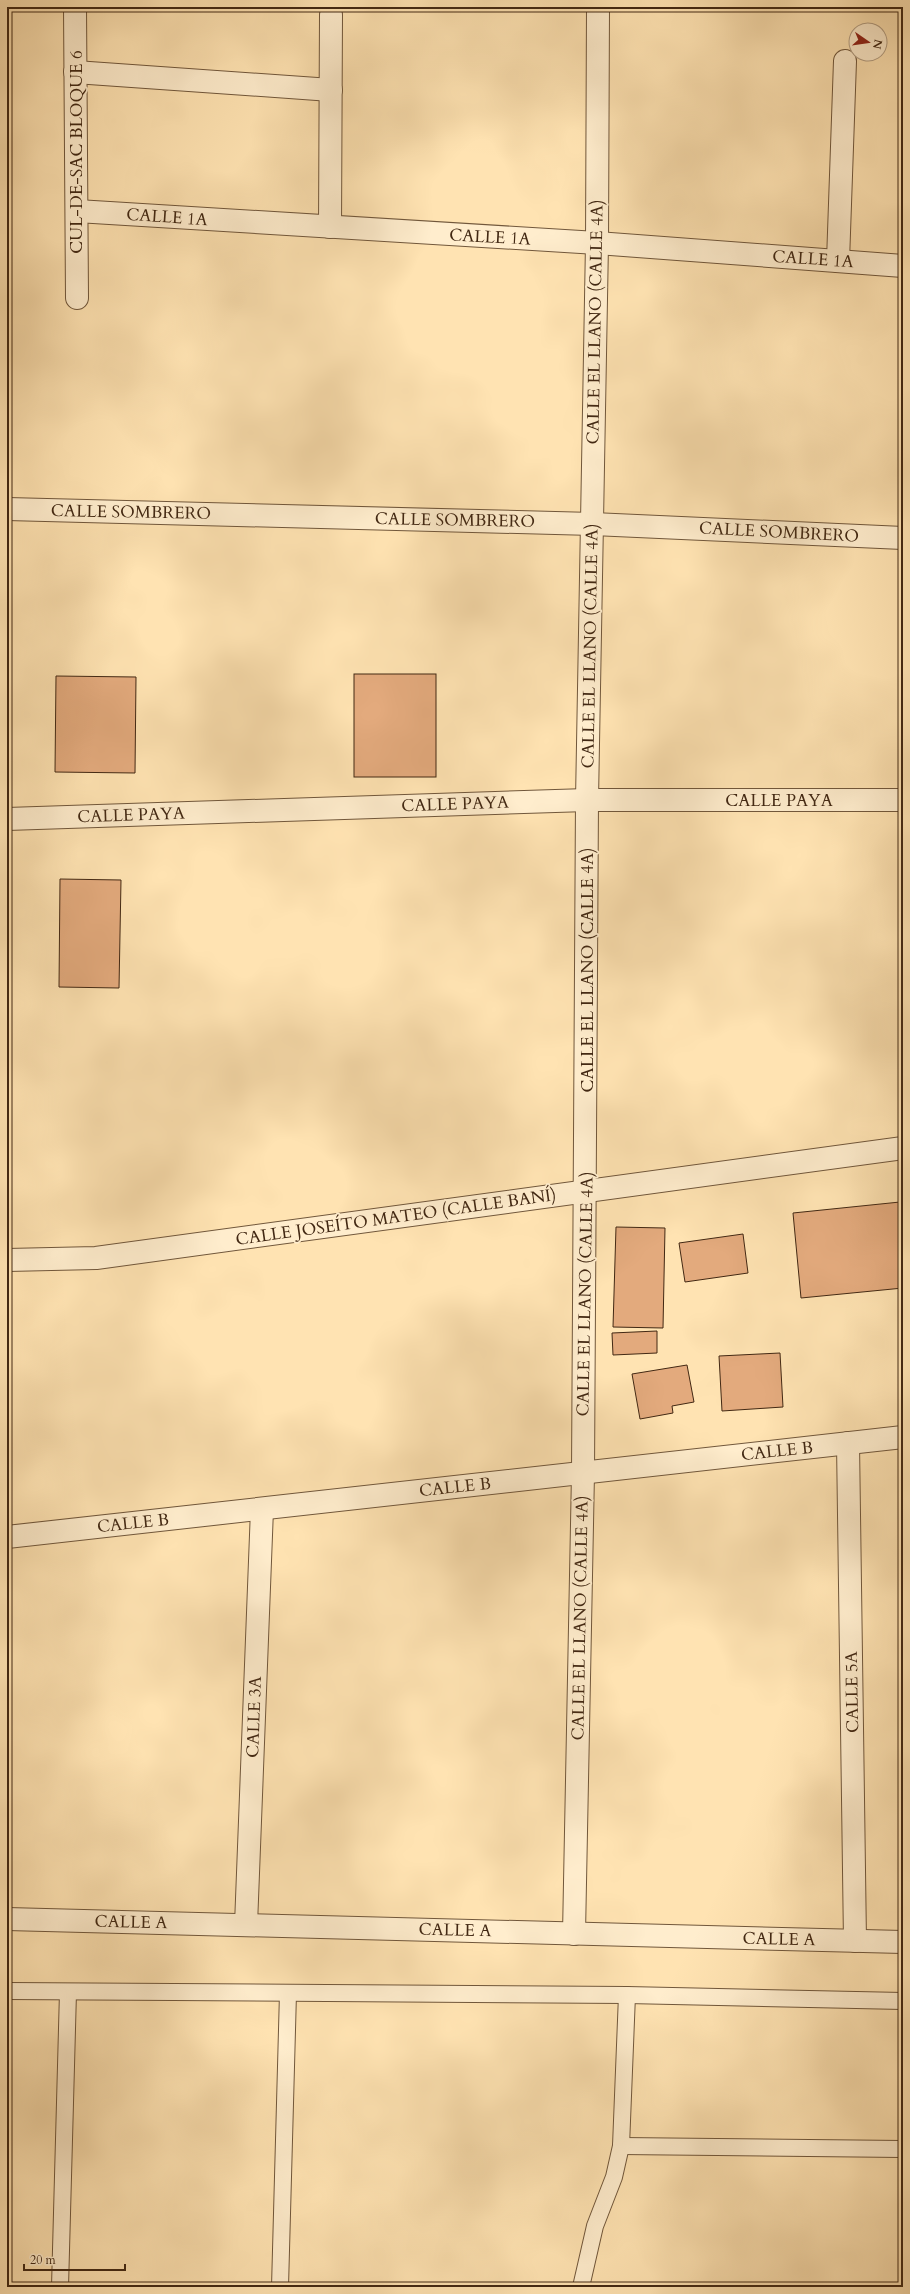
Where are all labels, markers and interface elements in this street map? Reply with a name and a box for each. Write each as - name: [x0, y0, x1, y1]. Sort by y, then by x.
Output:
- north arrow: [848, 22, 888, 62]
- text: N: [869, 38, 886, 51]
- street label: CUL-DE-SAC BLOQUE 6: [65, 50, 88, 254]
- street label: CALLE EL LLANO (CALLE 4A): [581, 199, 609, 445]
- street label: CALLE 1A: [126, 203, 209, 231]
- street label: CALLE 1A: [449, 223, 532, 251]
- street label: CALLE 1A: [772, 245, 855, 273]
- street label: CALLE SOMBRERO: [51, 499, 211, 525]
- street label: CALLE SOMBRERO: [375, 507, 535, 533]
- street label: CALLE SOMBRERO: [698, 516, 860, 548]
- street label: CALLE EL LLANO (CALLE 4A): [576, 523, 604, 769]
- street label: CALLE PAYA: [725, 789, 834, 812]
- street label: CALLE PAYA: [401, 791, 510, 817]
- street label: CALLE PAYA: [77, 802, 186, 828]
- street label: CALLE EL LLANO (CALLE 4A): [576, 848, 599, 1092]
- street label: CALLE EL LLANO (CALLE 4A): [571, 1171, 599, 1417]
- street label: CALLE JOSEÍTO MATEO (CALLE BANÍ): [234, 1183, 558, 1251]
- street label: CALLE B: [740, 1436, 814, 1466]
- street label: CALLE B: [418, 1472, 492, 1502]
- street label: CALLE EL LLANO (CALLE 4A): [566, 1495, 594, 1741]
- street label: CALLE B: [96, 1508, 170, 1538]
- street label: CALLE 5A: [840, 1650, 864, 1733]
- street label: CALLE 3A: [241, 1675, 267, 1758]
- street label: CALLE A: [94, 1910, 169, 1934]
- street label: CALLE A: [418, 1918, 493, 1942]
- street label: CALLE A: [742, 1927, 817, 1951]
- scale bar: [24, 2246, 125, 2272]
- text: 20 m: [30, 2252, 57, 2268]

